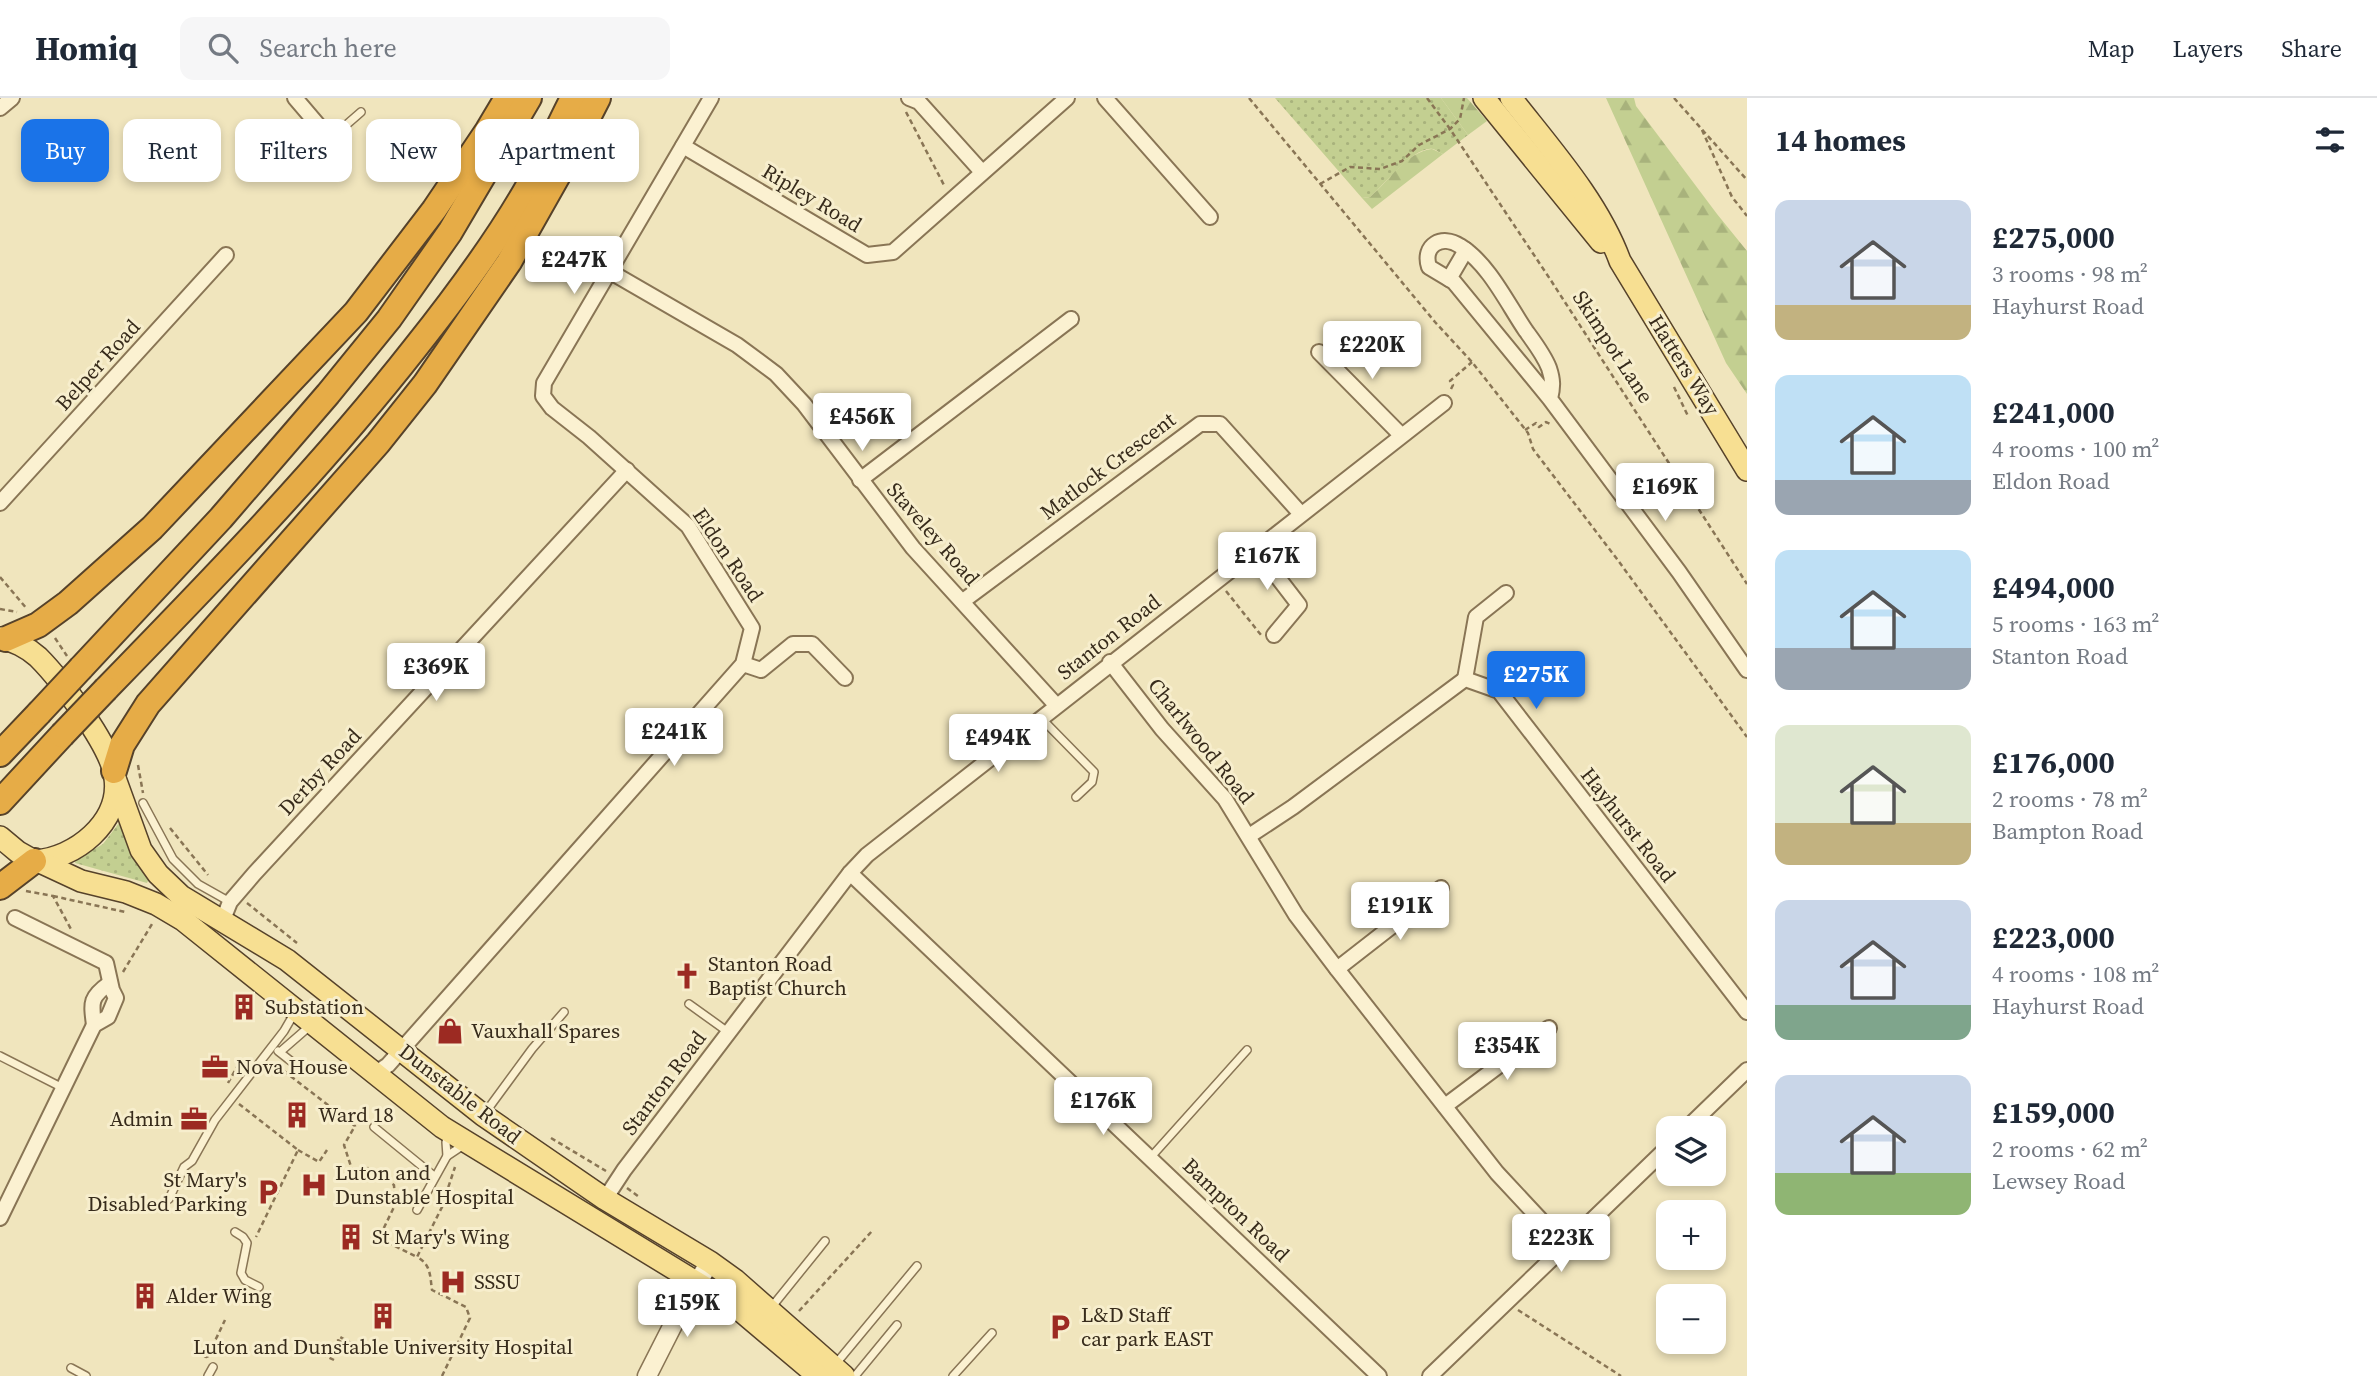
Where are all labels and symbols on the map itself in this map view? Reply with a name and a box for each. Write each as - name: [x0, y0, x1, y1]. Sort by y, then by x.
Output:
- street label: Ripley Road: [757, 156, 868, 239]
- pin: £247K: [525, 236, 623, 296]
- street label: Skimpot Lane: [1566, 285, 1661, 409]
- street label: Hatters Way: [1642, 309, 1727, 421]
- street label: Belper Road: [49, 313, 147, 417]
- pin: £220K: [1323, 322, 1421, 381]
- pin: £456K: [813, 394, 911, 453]
- street label: Matlock Crescent: [1034, 405, 1181, 526]
- pin: £169K: [1616, 464, 1714, 523]
- street label: Staveley Road: [880, 476, 986, 592]
- street label: Eldon Road: [686, 502, 771, 607]
- pin: £167K: [1218, 532, 1316, 592]
- street label: Stanton Road: [1051, 587, 1167, 686]
- pin: £369K: [387, 644, 485, 703]
- pin: £275K: [1487, 652, 1585, 711]
- street label: Charlwood Road: [1142, 672, 1261, 810]
- pin: £241K: [625, 708, 723, 768]
- pin: £494K: [949, 714, 1047, 774]
- street label: Derby Road: [272, 722, 368, 822]
- street label: Hayhurst Road: [1574, 761, 1683, 888]
- pin: £191K: [1351, 882, 1449, 942]
- place label: Stanton Road Baptist Church: [708, 949, 847, 1002]
- church icon: Stanton Road Baptist Church: [672, 961, 702, 991]
- building icon: Substation: [229, 992, 259, 1022]
- place label: Substation: [265, 992, 364, 1021]
- shop icon: Vauxhall Spares: [435, 1016, 465, 1046]
- place label: Vauxhall Spares: [471, 1016, 620, 1045]
- pin: £354K: [1458, 1023, 1556, 1082]
- street label: Stanton Road: [615, 1024, 713, 1141]
- street label: Dunstable Road: [393, 1037, 528, 1151]
- office icon: Nova House: [200, 1052, 230, 1082]
- place label: Nova House: [236, 1052, 348, 1081]
- pin: £176K: [1054, 1077, 1152, 1137]
- building icon: Ward 18: [282, 1100, 312, 1130]
- place label: Ward 18: [318, 1100, 394, 1129]
- place label: Admin: [110, 1104, 173, 1133]
- office icon: Admin: [179, 1104, 209, 1134]
- street label: Bampton Road: [1177, 1151, 1296, 1268]
- place label: Luton and Dunstable Hospital: [335, 1158, 514, 1211]
- place label: St Mary's Disabled Parking: [87, 1165, 247, 1218]
- hospital icon: Luton and Dunstable Hospital: [299, 1170, 329, 1200]
- parking icon: St Mary's Disabled Parking: [253, 1177, 283, 1207]
- pin: £223K: [1512, 1214, 1610, 1274]
- building icon: St Mary's Wing: [336, 1222, 366, 1252]
- place label: St Mary's Wing: [372, 1222, 510, 1251]
- hospital icon: SSSU: [438, 1267, 468, 1297]
- place label: SSSU: [474, 1267, 520, 1296]
- pin: £159K: [638, 1280, 736, 1339]
- building icon: Alder Wing: [130, 1281, 160, 1311]
- place label: Alder Wing: [166, 1281, 272, 1310]
- place label: L&D Staff car park EAST: [1081, 1300, 1214, 1353]
- building icon: Luton and Dunstable University Hospital: [368, 1301, 398, 1331]
- parking icon: L&D Staff car park EAST: [1045, 1312, 1075, 1342]
- place label: Luton and Dunstable University Hospital: [193, 1332, 573, 1361]

